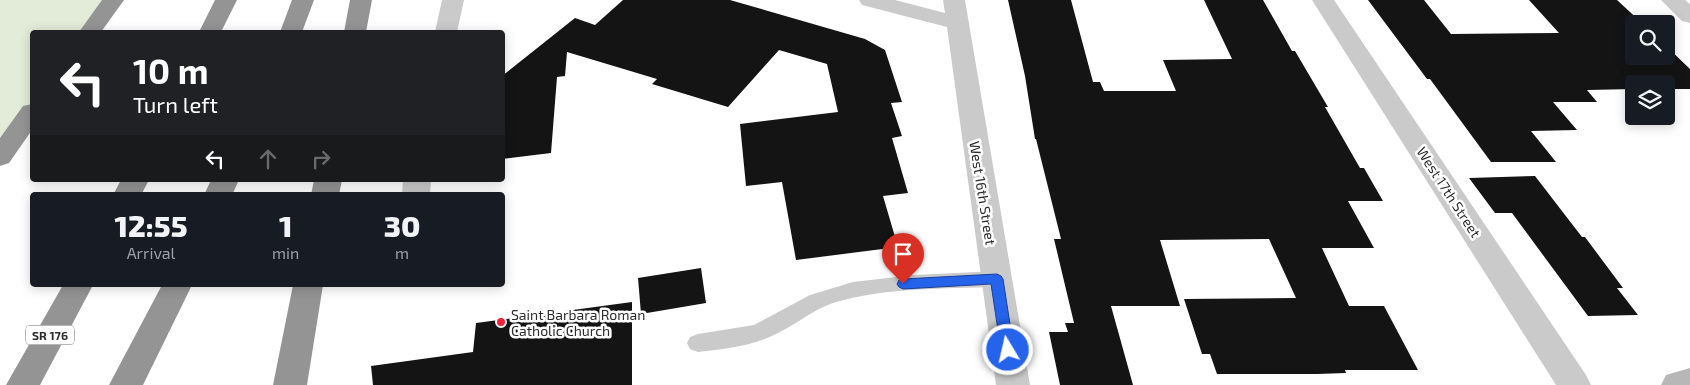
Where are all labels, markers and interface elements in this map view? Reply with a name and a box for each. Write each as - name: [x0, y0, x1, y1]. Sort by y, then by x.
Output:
- map controls: [1625, 15, 1675, 125]
- button: search: [1625, 15, 1675, 65]
- text: 10 m: [133, 49, 209, 91]
- icon: left: [50, 50, 115, 115]
- button: layers: [1625, 75, 1675, 125]
- text: Turn left: [133, 91, 218, 117]
- street label: West 16th Street: [966, 140, 1000, 246]
- street label: West 17th Street: [1413, 144, 1485, 240]
- icon: left: [201, 145, 229, 173]
- icon: ahead: [254, 145, 282, 173]
- icon: right: [307, 145, 335, 173]
- text: 12:55: [115, 207, 188, 243]
- text: 1: [279, 207, 292, 243]
- text: 30: [384, 207, 420, 243]
- pin: [882, 233, 924, 284]
- icon: arrive: [889, 240, 917, 268]
- text: Arrival: [127, 243, 175, 262]
- text: min: [272, 243, 299, 262]
- text: m: [395, 243, 409, 262]
- place label: Saint Barbara Roman Catholic Church: [511, 306, 645, 339]
- marker: Saint Barbara Roman Catholic Church: [495, 316, 507, 328]
- position arrow: [981, 323, 1033, 375]
- road number: SR 176: [26, 326, 74, 344]

